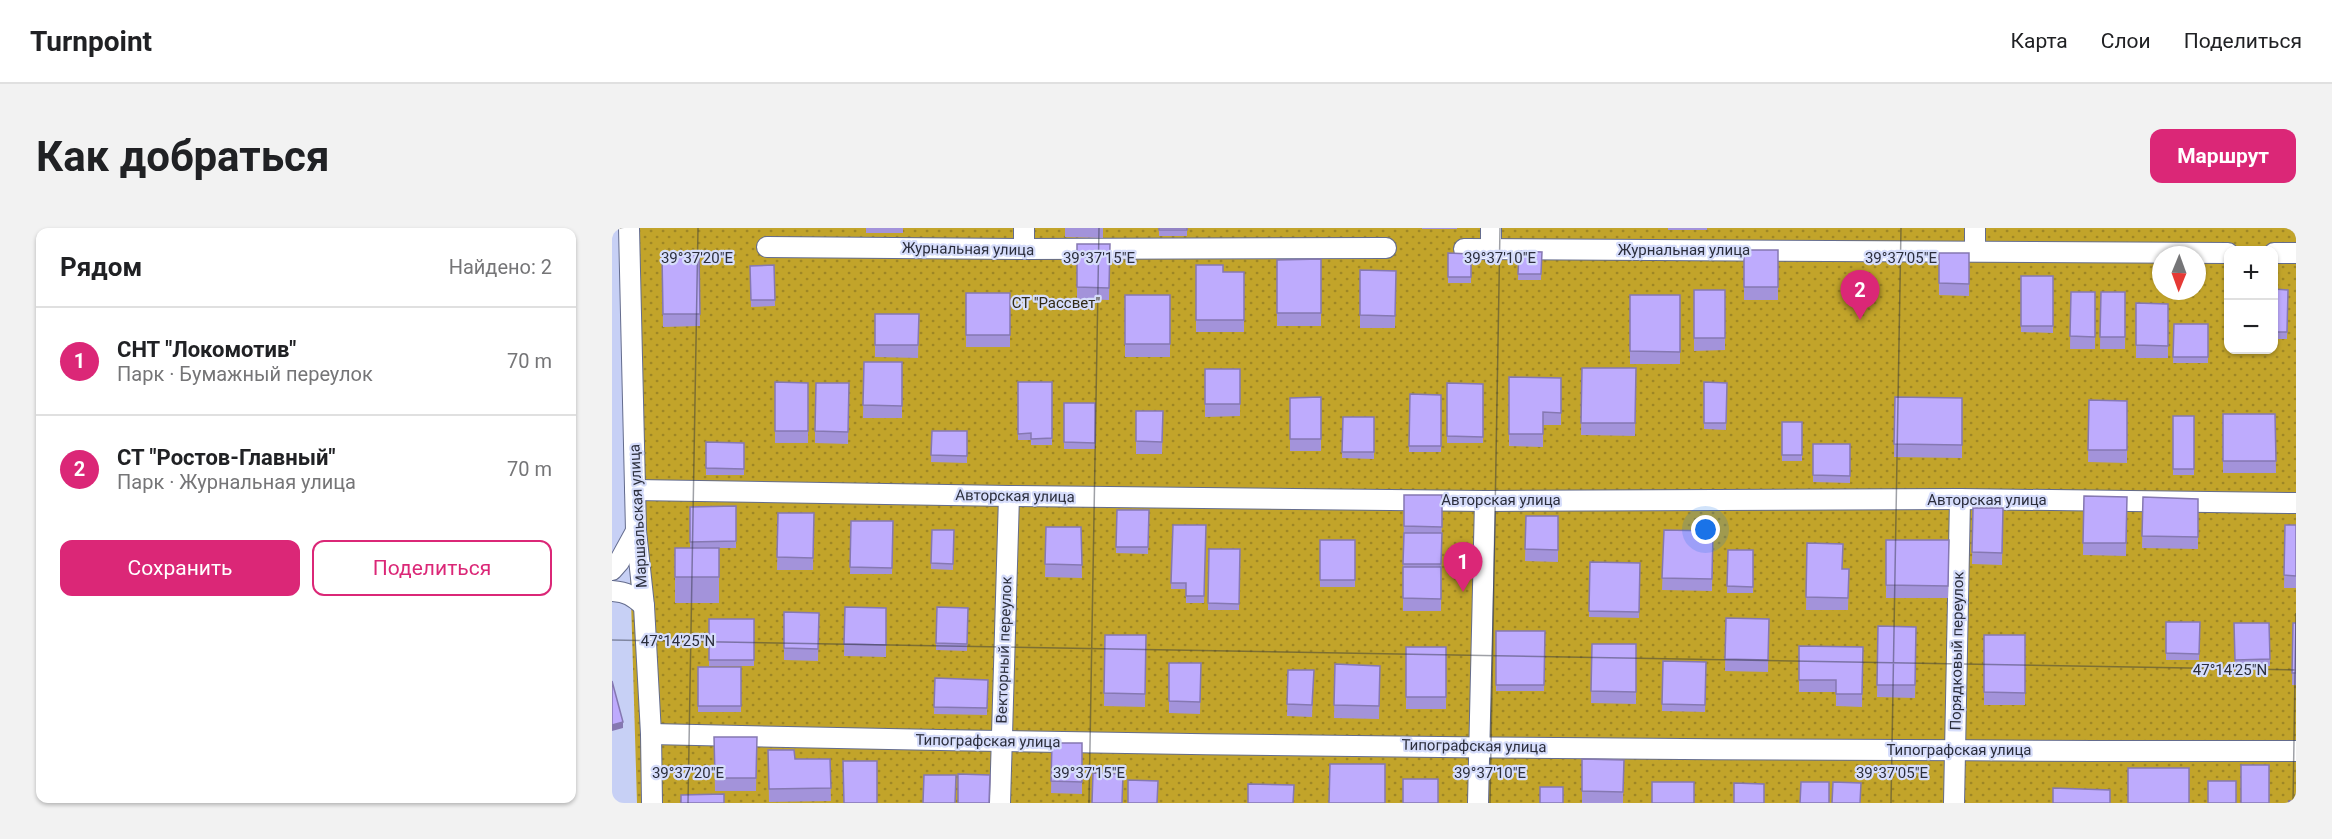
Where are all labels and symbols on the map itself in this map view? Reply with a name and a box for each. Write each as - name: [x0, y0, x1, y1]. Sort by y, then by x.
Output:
- street label: Журнальная улица: [902, 239, 1034, 259]
- street label: Журнальная улица: [1618, 241, 1750, 259]
- north arrow: [2152, 246, 2206, 300]
- text: 39°37'20"E: [661, 249, 734, 267]
- text: 39°37'15"E: [1063, 249, 1136, 267]
- text: 39°37'10"E: [1464, 249, 1537, 267]
- text: 39°37'05"E: [1865, 249, 1938, 267]
- pin: 2: [1840, 270, 1880, 320]
- park label: СТ "Рассвет": [1012, 294, 1100, 312]
- street label: Маршальская улица: [625, 444, 651, 588]
- street label: Авторская улица: [955, 486, 1075, 506]
- street label: Авторская улица: [1441, 491, 1561, 509]
- street label: Авторская улица: [1927, 491, 2047, 509]
- your location: [1691, 515, 1720, 544]
- pin: 1: [1444, 542, 1482, 592]
- street label: Порядковый переулок: [1947, 571, 1967, 731]
- street label: Векторный переулок: [992, 576, 1016, 724]
- text: 47°14'25"N: [641, 632, 715, 650]
- text: 47°14'25"N: [2193, 661, 2267, 679]
- street label: Типографская улица: [915, 731, 1061, 751]
- street label: Типографская улица: [1401, 736, 1547, 756]
- street label: Типографская улица: [1886, 741, 2032, 759]
- text: 39°37'20"E: [652, 764, 725, 782]
- text: 39°37'15"E: [1053, 764, 1126, 782]
- text: 39°37'10"E: [1454, 764, 1527, 782]
- text: 39°37'05"E: [1856, 764, 1929, 782]

